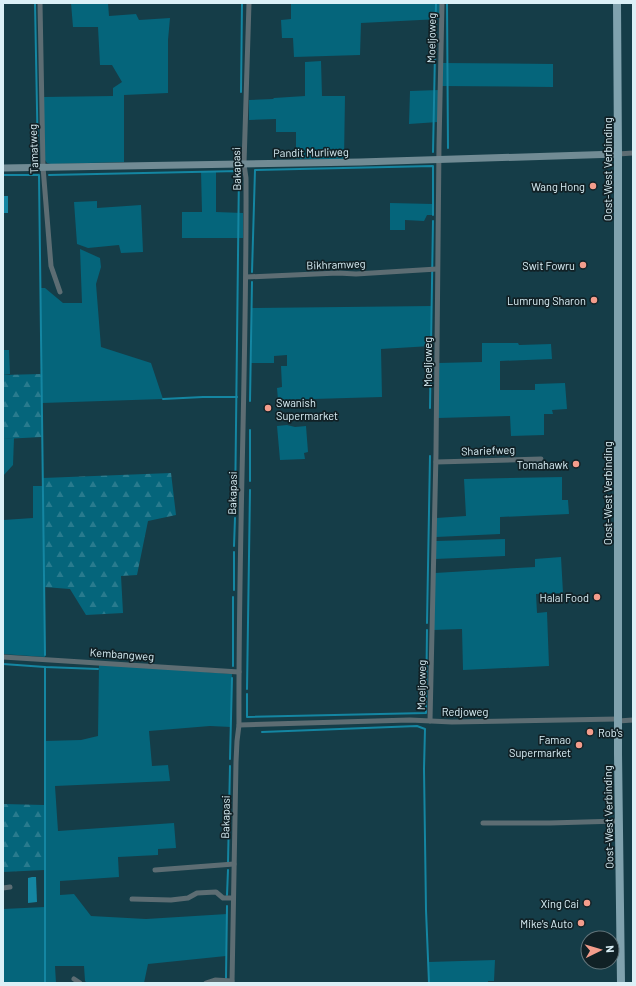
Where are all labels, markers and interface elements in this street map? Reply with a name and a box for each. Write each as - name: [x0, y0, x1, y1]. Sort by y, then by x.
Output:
- street label: Moeljoweg: [424, 13, 438, 63]
- street label: Oost-West Verbinding: [601, 117, 614, 221]
- street label: Tamatweg: [26, 124, 40, 174]
- street label: Pandit Murliweg: [273, 145, 349, 159]
- street label: Bakapasi: [229, 147, 243, 191]
- place label: Wang Hong: [531, 180, 585, 193]
- marker: Wang Hong: [588, 181, 598, 191]
- street label: Bikhramweg: [306, 256, 366, 272]
- place label: Swit Fowru: [522, 259, 575, 272]
- marker: Swit Fowru: [578, 260, 588, 270]
- place label: Lumrung Sharon: [507, 294, 586, 307]
- marker: Lumrung Sharon: [589, 295, 599, 305]
- street label: Moeljoweg: [421, 337, 434, 387]
- place label: Swanish Supermarket: [276, 396, 338, 422]
- marker: Swanish Supermarket: [263, 403, 273, 413]
- street label: Oost-West Verbinding: [601, 441, 614, 545]
- street label: Shariefweg: [461, 443, 515, 457]
- place label: Tomahawk: [517, 458, 568, 471]
- marker: Tomahawk: [571, 459, 581, 469]
- street label: Bakapasi: [225, 471, 239, 515]
- place label: Halal Food: [540, 591, 589, 604]
- marker: Halal Food: [592, 592, 602, 602]
- street label: Kembangweg: [89, 645, 155, 663]
- street label: Moeljoweg: [414, 660, 428, 710]
- street label: Redjoweg: [442, 705, 488, 718]
- place label: Rob's: [598, 726, 623, 739]
- marker: Rob's: [585, 727, 595, 737]
- place label: Famao Supermarket: [509, 733, 571, 759]
- marker: Famao Supermarket: [574, 740, 584, 750]
- street label: Oost-West Verbinding: [601, 765, 615, 869]
- street label: Bakapasi: [218, 795, 232, 839]
- place label: Xing Cai: [541, 897, 579, 910]
- marker: Xing Cai: [582, 898, 592, 908]
- place label: Mike's Auto: [520, 917, 573, 930]
- marker: Mike's Auto: [576, 918, 586, 928]
- north arrow: [580, 930, 620, 970]
- text: N: [604, 945, 617, 953]

